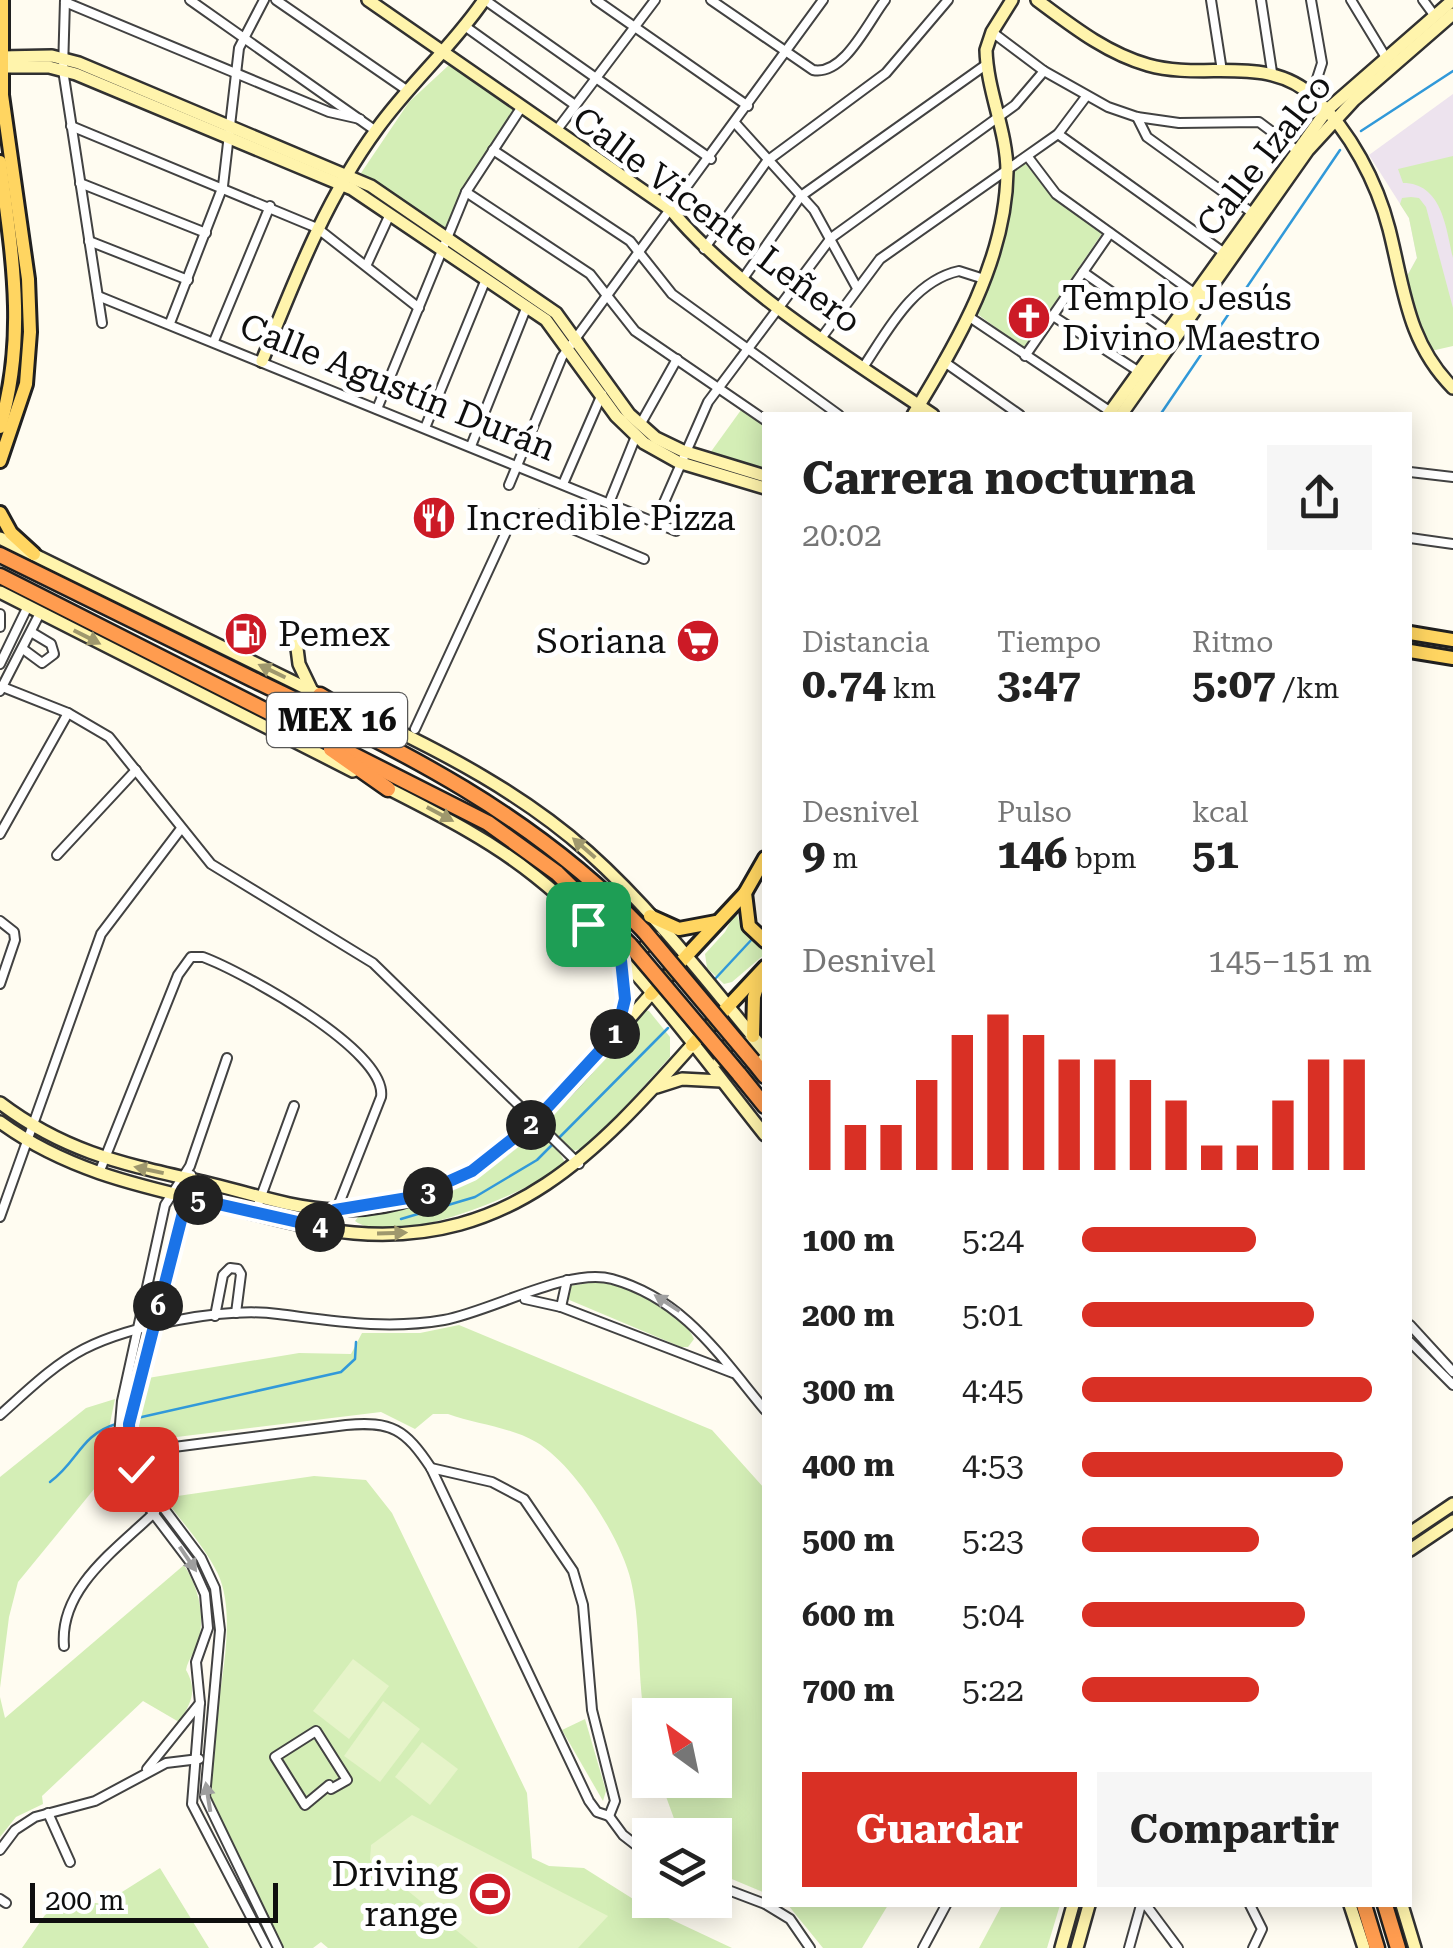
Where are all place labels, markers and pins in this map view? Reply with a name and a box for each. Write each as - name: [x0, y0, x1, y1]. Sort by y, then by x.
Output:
- place label: Templo Jesús Divino Maestro: [1062, 278, 1321, 359]
- church icon: Templo Jesús Divino Maestro: [1006, 295, 1052, 341]
- restaurant icon: Incredible Pizza: [411, 495, 457, 541]
- place label: Incredible Pizza: [466, 498, 736, 539]
- fuel station icon: Pemex: [223, 611, 269, 657]
- place label: Pemex: [278, 614, 390, 655]
- supermarket icon: Soriana: [675, 618, 721, 664]
- place label: Soriana: [536, 621, 666, 662]
- pin: [546, 882, 631, 967]
- pin: 1: [590, 1009, 640, 1059]
- pin: 2: [506, 1100, 556, 1150]
- pin: 3: [403, 1167, 453, 1217]
- pin: 5: [173, 1175, 223, 1225]
- pin: 4: [295, 1202, 345, 1252]
- pin: 6: [133, 1281, 183, 1331]
- pin: [94, 1427, 179, 1512]
- place label: Driving range: [332, 1854, 458, 1935]
- sports icon: Driving range: [467, 1871, 513, 1917]

